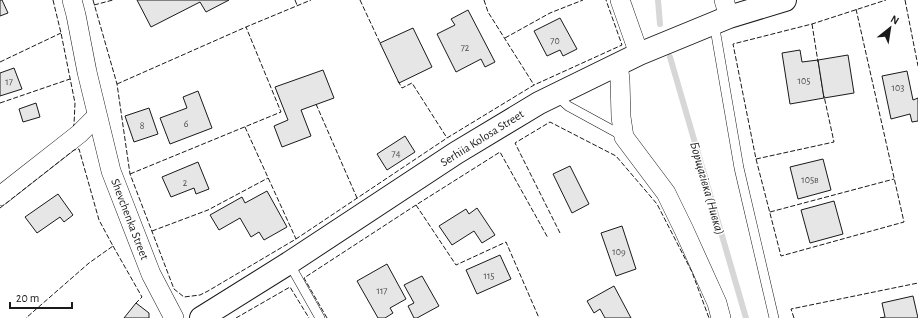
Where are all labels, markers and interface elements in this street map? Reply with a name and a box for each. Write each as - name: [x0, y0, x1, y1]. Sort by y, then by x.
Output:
- north arrow: [870, 8, 910, 48]
- text: N: [889, 13, 901, 26]
- house number: 70: [550, 36, 560, 46]
- house number: 72: [461, 43, 470, 53]
- house number: 105: [798, 76, 810, 86]
- house number: 17: [5, 77, 13, 87]
- house number: 103: [892, 83, 904, 93]
- street label: Serhiia Kolosa Street: [438, 107, 526, 168]
- house number: 6: [184, 119, 189, 129]
- house number: 8: [140, 121, 145, 131]
- water label: Борщагівка (Нивка): [687, 140, 726, 236]
- house number: 74: [392, 149, 401, 159]
- house number: 105в: [801, 175, 819, 185]
- street label: Shevchenka Street: [109, 177, 151, 261]
- house number: 2: [183, 178, 188, 188]
- house number: 109: [612, 247, 626, 257]
- house number: 115: [483, 271, 495, 281]
- scale bar: [10, 284, 72, 310]
- house number: 117: [376, 286, 388, 296]
- text: 20 m: [16, 292, 39, 304]

